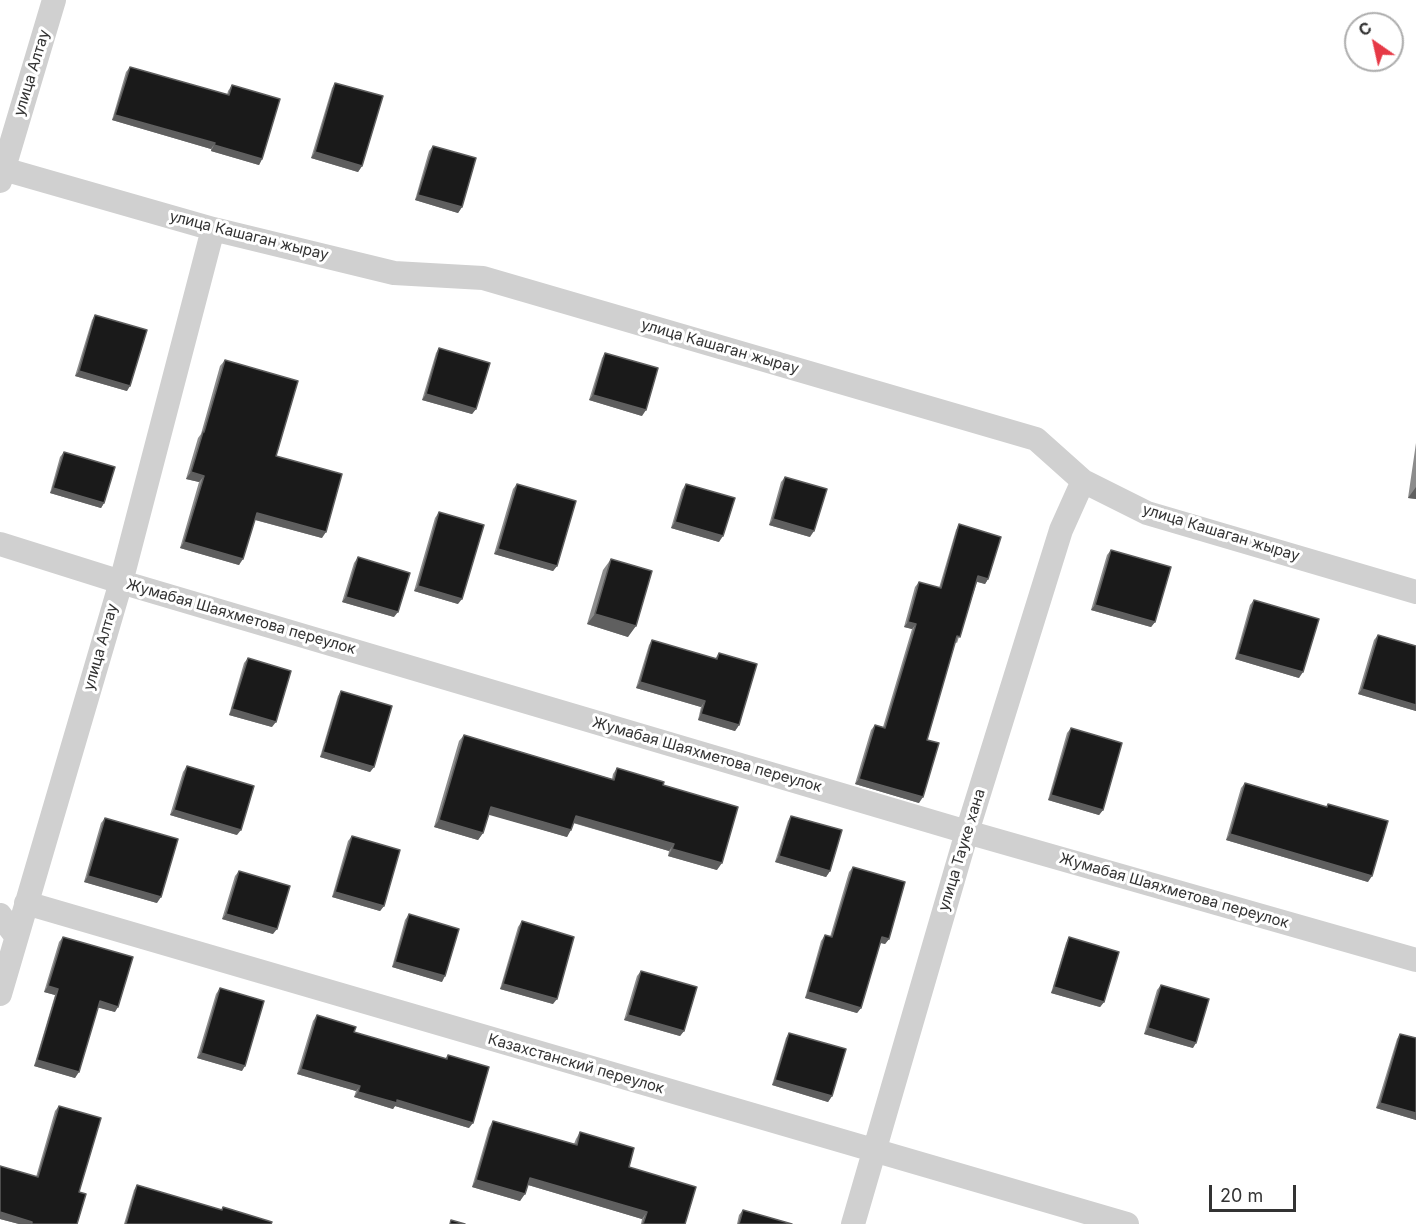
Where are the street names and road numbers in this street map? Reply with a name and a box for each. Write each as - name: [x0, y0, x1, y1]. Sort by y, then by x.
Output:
- street label: улица Алтау: [10, 28, 54, 118]
- street label: улица Кашаган жырау: [168, 208, 330, 264]
- street label: улица Кашаган жырау: [639, 316, 801, 378]
- street label: улица Кашаган жырау: [1140, 501, 1302, 565]
- street label: Жумабая Шаяхметова переулок: [124, 576, 358, 658]
- street label: улица Алтау: [80, 602, 122, 692]
- street label: Жумабая Шаяхметова переулок: [590, 714, 824, 796]
- street label: улица Тауке хана: [935, 787, 989, 913]
- street label: Жумабая Шаяхметова переулок: [1057, 850, 1291, 932]
- street label: Казахстанский переулок: [486, 1030, 666, 1098]

